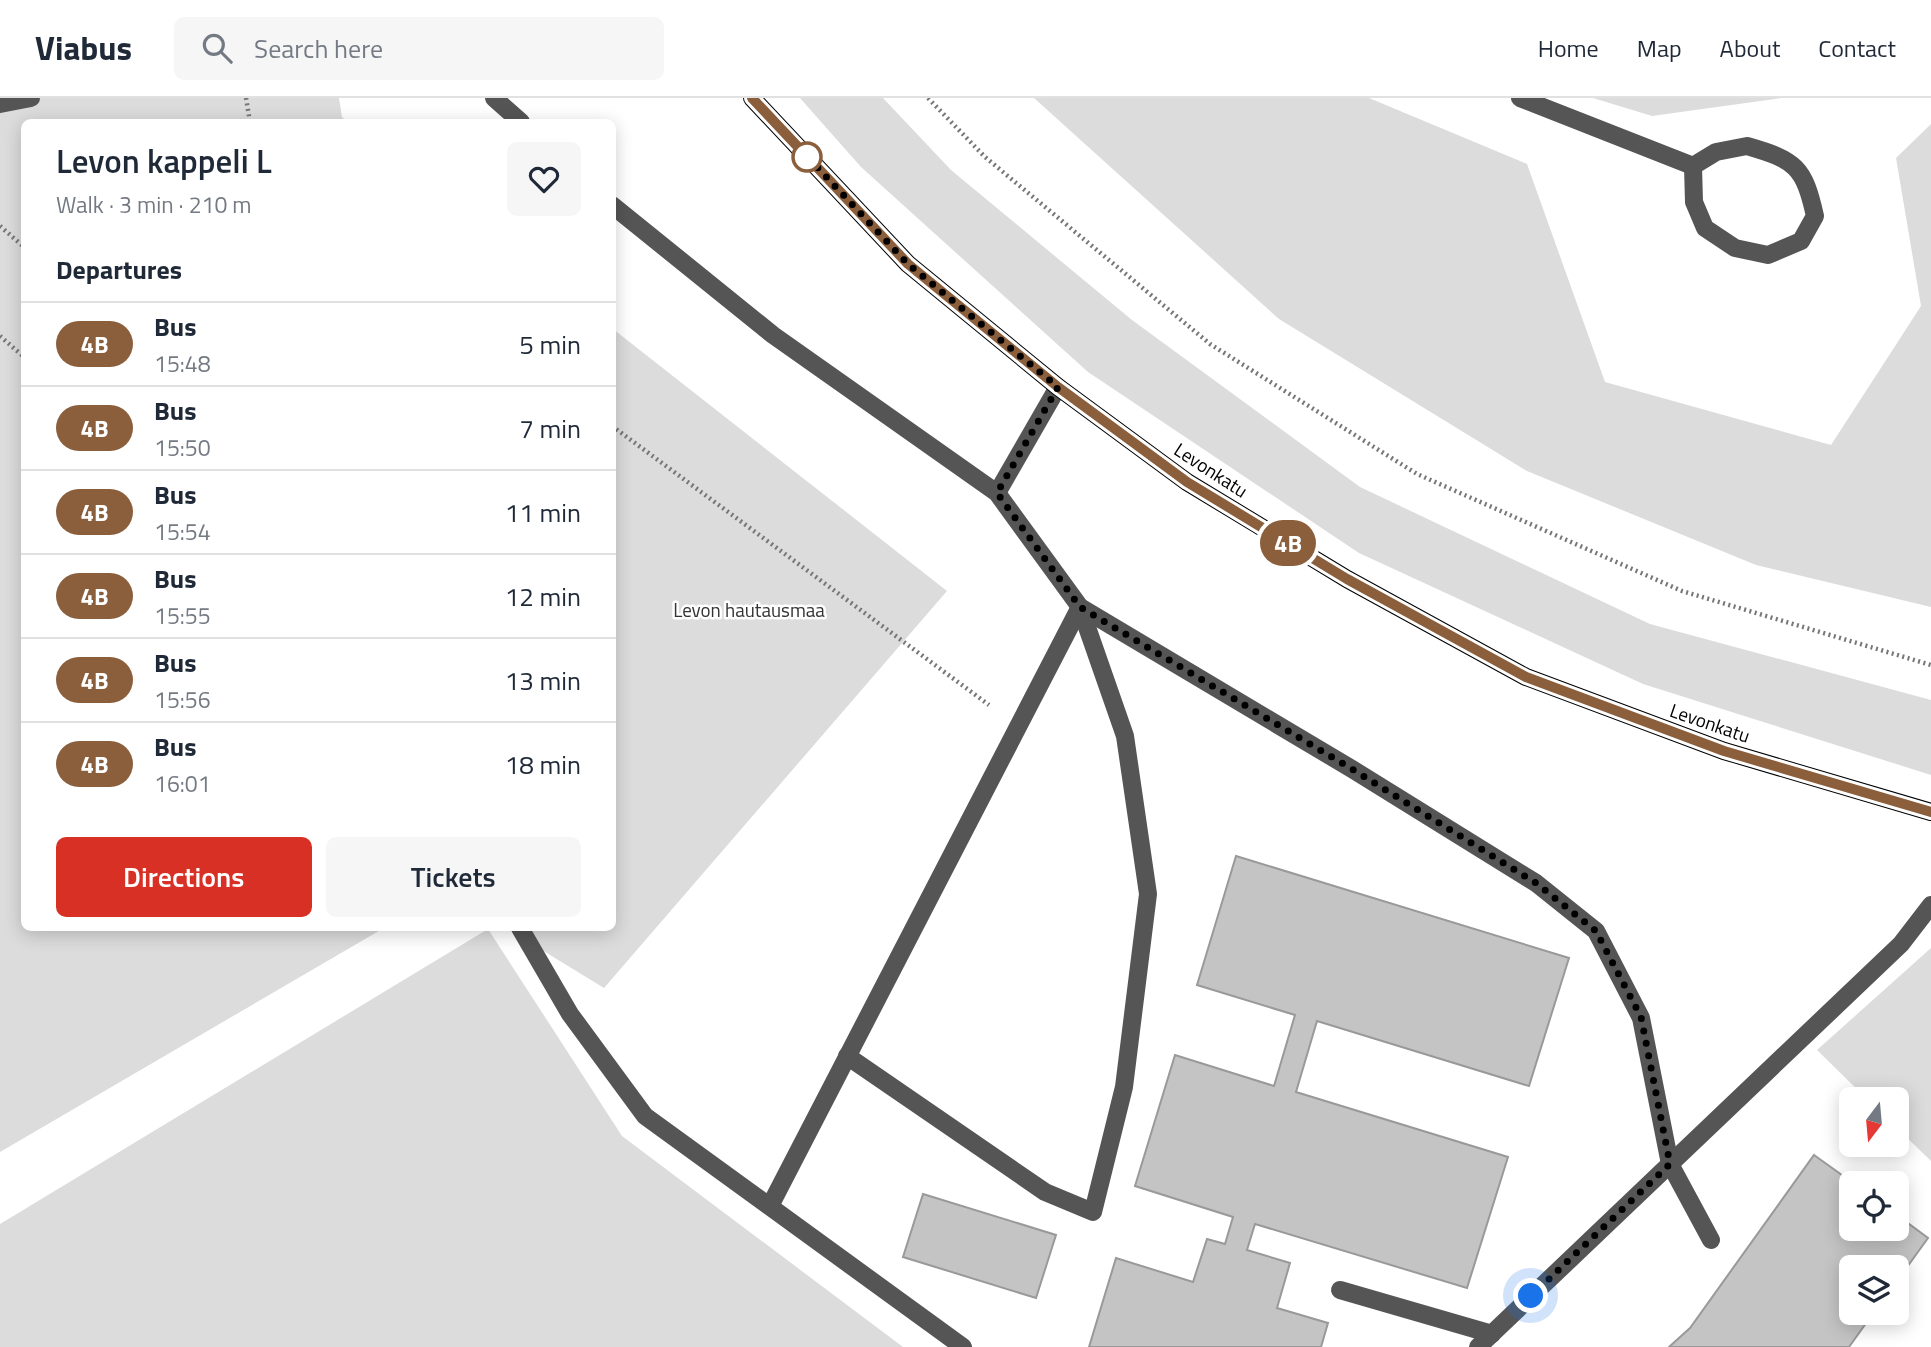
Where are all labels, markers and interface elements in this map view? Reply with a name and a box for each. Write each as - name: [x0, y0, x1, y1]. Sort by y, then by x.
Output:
- search box: [174, 17, 664, 80]
- text: Viabus: [35, 23, 132, 73]
- icon: search: [198, 29, 236, 67]
- text: Search here: [254, 29, 383, 68]
- text: Home: [1538, 30, 1599, 66]
- text: Map: [1637, 30, 1682, 66]
- text: About: [1720, 30, 1780, 66]
- text: Contact: [1818, 30, 1896, 66]
- text: Levon kappeli L: [56, 136, 272, 186]
- button: heart: [507, 142, 581, 216]
- unlabelled marker: [792, 142, 822, 172]
- text: Walk · 3 min · 210 m: [56, 187, 252, 222]
- text: Departures: [56, 250, 182, 289]
- text: Bus: [154, 307, 196, 346]
- text: 5 min: [519, 325, 581, 364]
- text: 4B: [80, 326, 109, 362]
- text: 15:48: [154, 346, 211, 381]
- text: Bus: [154, 391, 196, 430]
- text: 7 min: [519, 409, 581, 448]
- text: 4B: [80, 410, 109, 446]
- text: 15:50: [154, 430, 211, 465]
- street label: Levonkatu: [1169, 435, 1254, 504]
- text: Bus: [154, 475, 196, 514]
- text: 11 min: [505, 493, 581, 532]
- text: 4B: [80, 494, 109, 530]
- text: 15:54: [154, 514, 211, 549]
- line badge: 4B: [1256, 520, 1320, 566]
- text: 4B: [1274, 525, 1302, 561]
- text: Bus: [154, 559, 196, 598]
- text: 12 min: [505, 577, 581, 616]
- text: 4B: [80, 578, 109, 614]
- park label: Levon hautausmaa: [673, 595, 825, 624]
- text: 15:55: [154, 598, 211, 633]
- text: Bus: [154, 643, 196, 682]
- text: 13 min: [505, 661, 581, 700]
- text: 4B: [80, 662, 109, 698]
- text: 15:56: [154, 682, 211, 717]
- street label: Levonkatu: [1666, 695, 1754, 750]
- text: Bus: [154, 727, 196, 766]
- text: 18 min: [505, 745, 581, 784]
- text: 4B: [80, 746, 109, 782]
- text: 16:01: [154, 766, 211, 801]
- button: Directions: [56, 837, 312, 917]
- button: Tickets: [326, 837, 581, 917]
- north arrow: [1839, 1087, 1909, 1157]
- map controls: [1839, 1087, 1909, 1325]
- button: locate: [1839, 1171, 1909, 1241]
- button: layers: [1839, 1255, 1909, 1325]
- your location: [1513, 1278, 1548, 1313]

